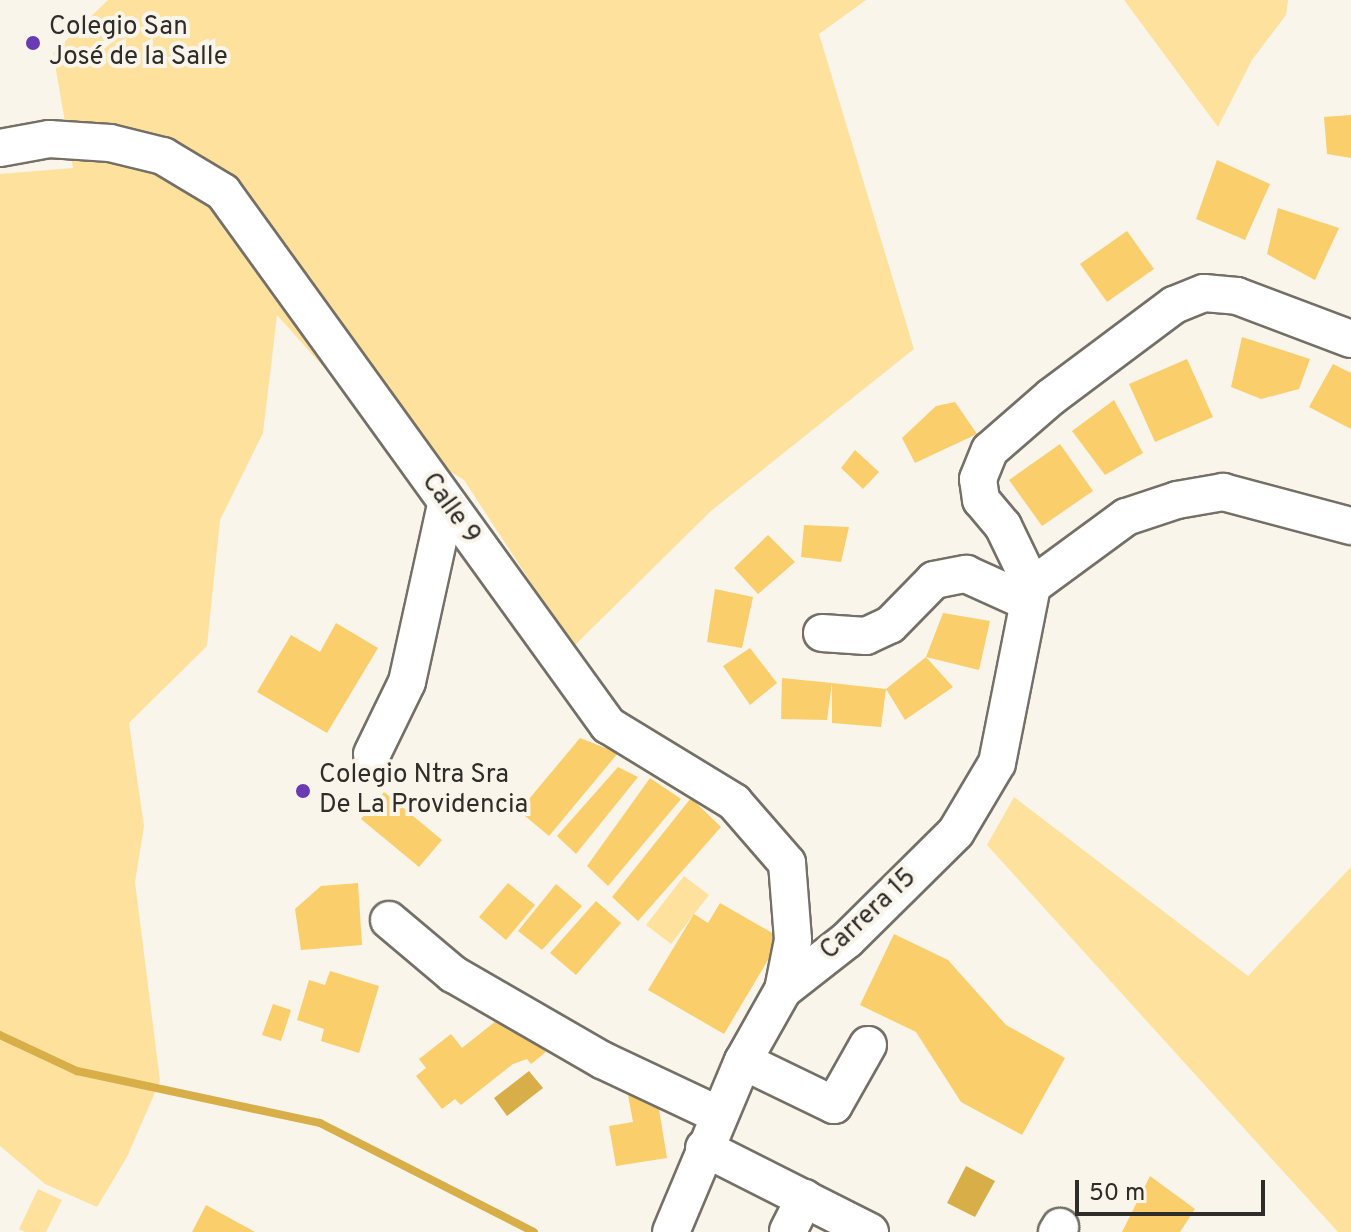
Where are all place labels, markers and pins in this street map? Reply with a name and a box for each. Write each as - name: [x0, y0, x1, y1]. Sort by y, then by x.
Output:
- place label: Colegio San José de la Salle: [49, 12, 228, 74]
- marker: Colegio San José de la Salle: [24, 34, 42, 52]
- place label: Colegio Ntra Sra De La Providencia: [319, 760, 528, 822]
- marker: Colegio Ntra Sra De La Providencia: [294, 782, 312, 800]

